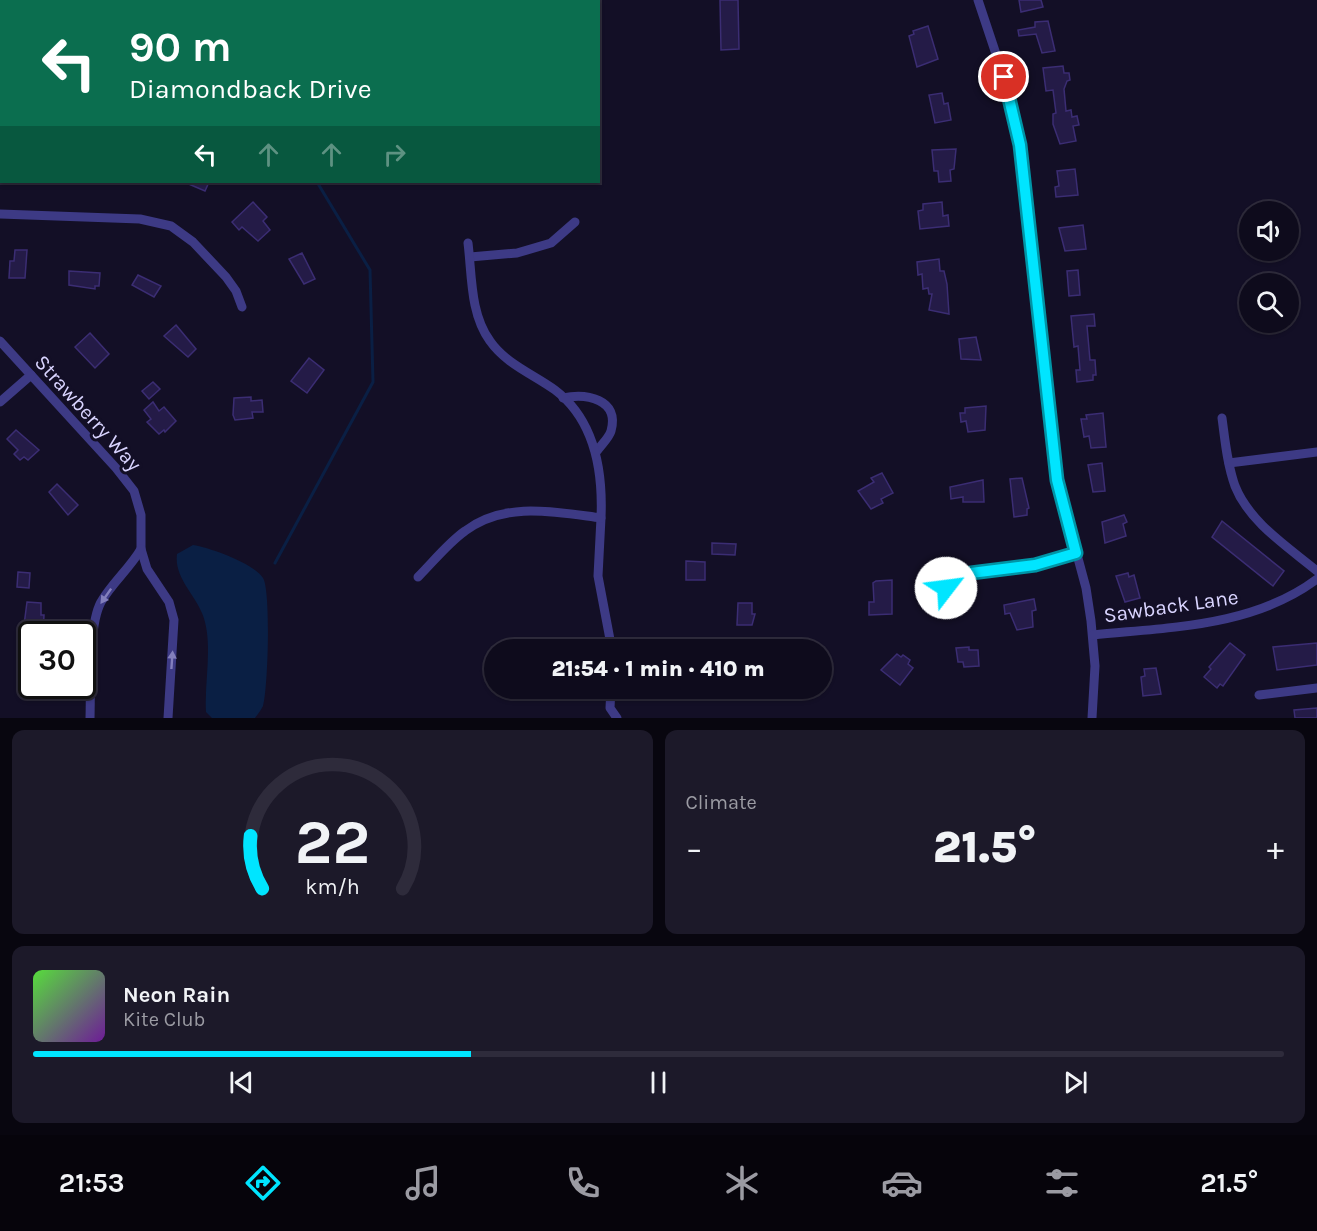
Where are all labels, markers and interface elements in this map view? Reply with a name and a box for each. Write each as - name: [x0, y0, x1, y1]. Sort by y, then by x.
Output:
- text: 90 m: [129, 22, 232, 72]
- icon: left: [30, 24, 108, 102]
- pin: [978, 51, 1029, 102]
- icon: arrive: [987, 60, 1020, 93]
- text: Diamondback Drive: [129, 73, 372, 105]
- icon: left: [189, 138, 222, 171]
- icon: ahead: [252, 138, 285, 171]
- icon: ahead: [315, 138, 348, 171]
- icon: right: [378, 138, 411, 171]
- map controls: [1239, 201, 1299, 333]
- button: sound: [1239, 201, 1299, 261]
- button: search: [1239, 273, 1299, 333]
- street label: Strawberry Way: [30, 350, 146, 476]
- position arrow: [914, 556, 978, 620]
- street label: Sawback Lane: [1102, 585, 1240, 627]
- one-way arrow: [100, 587, 112, 603]
- speed limit sign: 30: [18, 621, 96, 699]
- one-way arrow: [167, 650, 177, 669]
- text: 21:54 · 1 min · 410 m: [551, 656, 765, 682]
- text: Climate: [686, 791, 757, 814]
- text: 22: [294, 806, 370, 879]
- text: 21.5°: [933, 821, 1037, 873]
- text: −: [686, 829, 703, 867]
- text: +: [1267, 829, 1284, 867]
- text: km/h: [305, 874, 359, 899]
- text: Neon Rain: [123, 982, 230, 1008]
- text: Kite Club: [123, 1008, 205, 1031]
- icon: previous: [225, 1066, 258, 1099]
- icon: pause: [642, 1066, 675, 1099]
- icon: next: [1059, 1066, 1092, 1099]
- icon: directions: [242, 1162, 284, 1204]
- icon: music: [402, 1162, 444, 1204]
- icon: phone: [562, 1162, 604, 1204]
- icon: climate: [721, 1162, 763, 1204]
- icon: car: [881, 1162, 923, 1204]
- icon: filters: [1041, 1162, 1083, 1204]
- text: 21:53: [59, 1167, 125, 1199]
- text: 21.5°: [1200, 1167, 1258, 1199]

